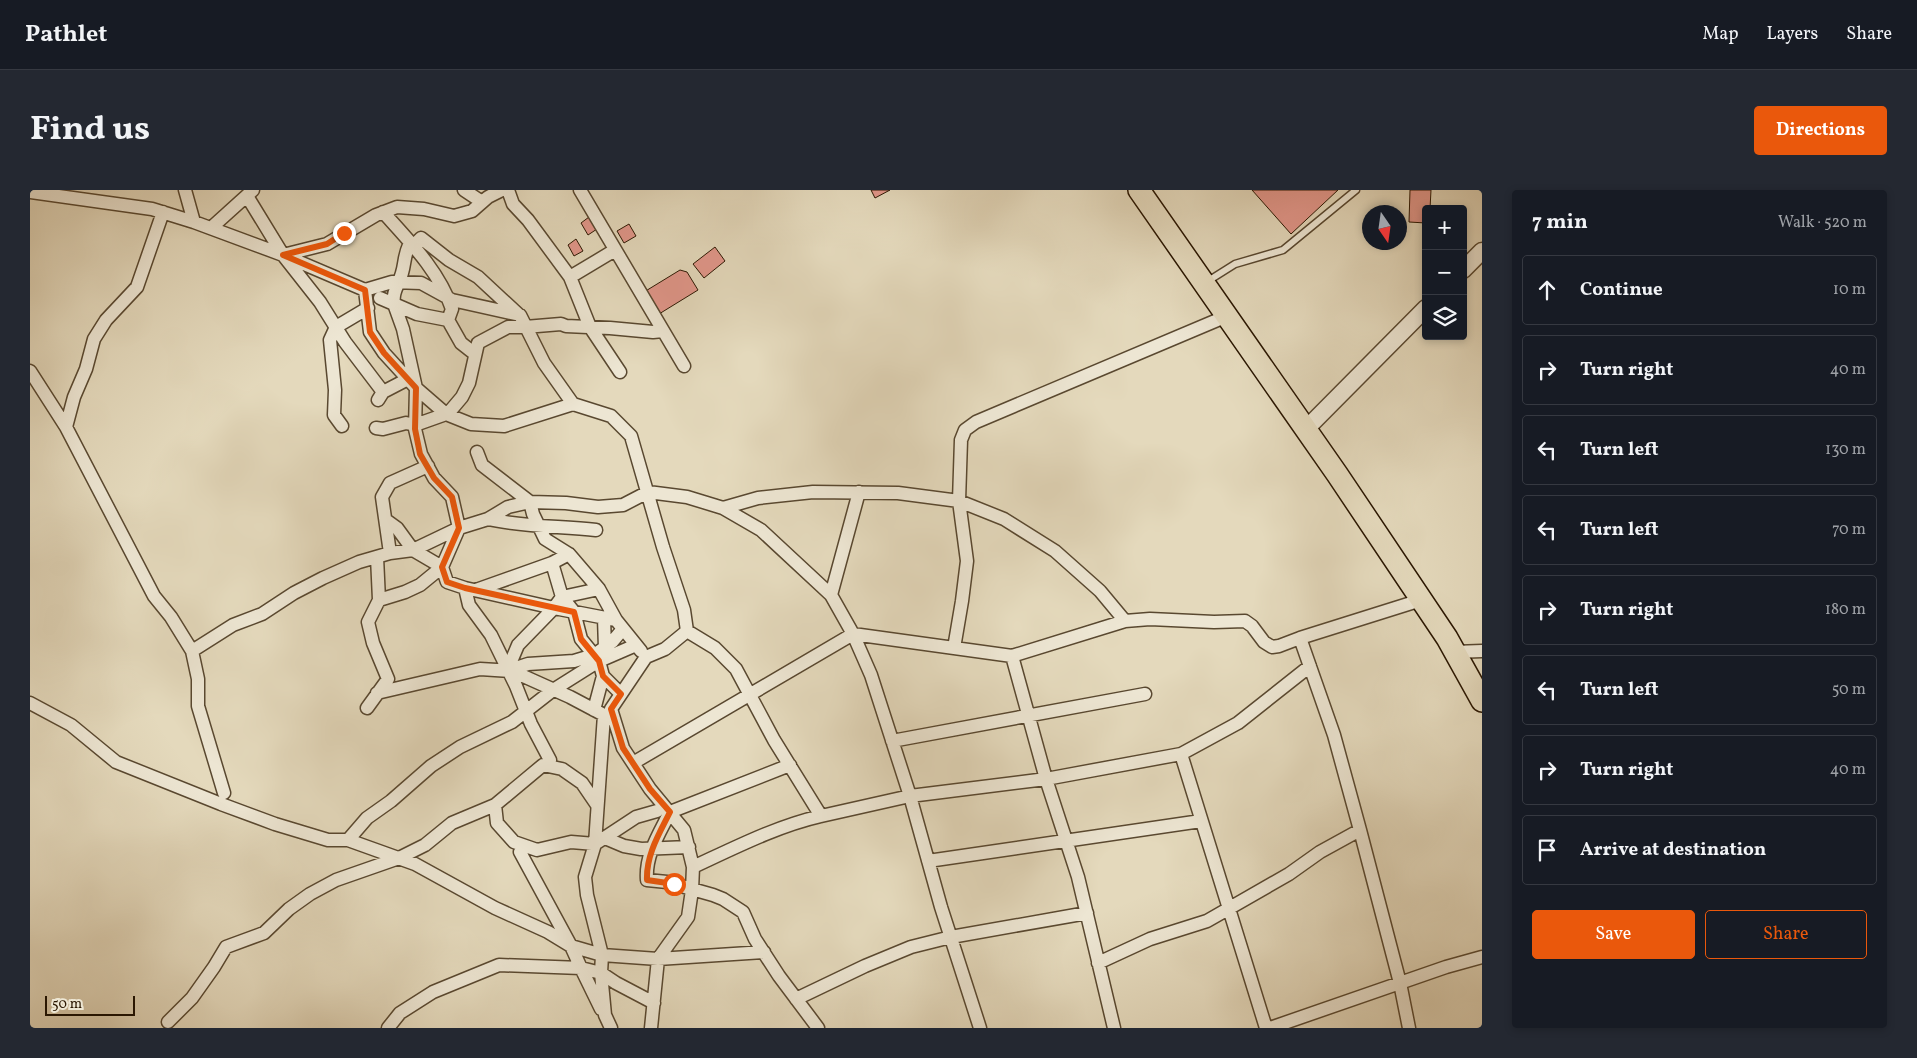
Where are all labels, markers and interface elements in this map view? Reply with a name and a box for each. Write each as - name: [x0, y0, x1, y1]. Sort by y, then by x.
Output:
- text: Pathlet: [25, 18, 107, 52]
- text: Map: [1702, 22, 1738, 47]
- text: Layers: [1766, 22, 1818, 47]
- text: Share: [1846, 22, 1892, 47]
- text: Find us: [30, 106, 150, 154]
- button: Directions: [1754, 106, 1887, 155]
- north arrow: [1362, 205, 1407, 250]
- map controls: [1422, 205, 1467, 340]
- button: +: [1422, 205, 1467, 250]
- text: 7 min: [1532, 208, 1588, 237]
- text: Walk · 520 m: [1778, 212, 1867, 234]
- route end: [333, 222, 356, 245]
- button: −: [1422, 250, 1467, 295]
- icon: ahead: [1533, 276, 1561, 304]
- text: Continue: [1580, 277, 1663, 303]
- text: 10 m: [1833, 279, 1866, 301]
- button: layers: [1422, 295, 1467, 340]
- icon: right: [1533, 356, 1561, 384]
- text: Turn right: [1580, 357, 1673, 383]
- text: 40 m: [1830, 359, 1866, 381]
- icon: left: [1533, 436, 1561, 464]
- text: Turn left: [1580, 437, 1659, 463]
- text: 130 m: [1825, 439, 1866, 461]
- icon: left: [1533, 516, 1561, 544]
- text: Turn left: [1580, 517, 1659, 543]
- text: 70 m: [1832, 519, 1866, 541]
- icon: right: [1533, 596, 1561, 624]
- text: Turn right: [1580, 597, 1673, 623]
- text: 180 m: [1825, 599, 1866, 621]
- icon: left: [1533, 676, 1561, 704]
- text: Turn left: [1580, 677, 1659, 703]
- text: 50 m: [1832, 679, 1866, 701]
- icon: right: [1533, 756, 1561, 784]
- text: Turn right: [1580, 757, 1673, 783]
- text: 40 m: [1830, 759, 1866, 781]
- icon: arrive: [1533, 836, 1561, 864]
- text: Arrive at destination: [1580, 837, 1766, 863]
- route start: [663, 873, 686, 896]
- button: Save: [1532, 910, 1695, 959]
- button: Share: [1705, 910, 1867, 959]
- scale bar: [45, 993, 135, 1016]
- text: 50 m: [52, 995, 82, 1014]

